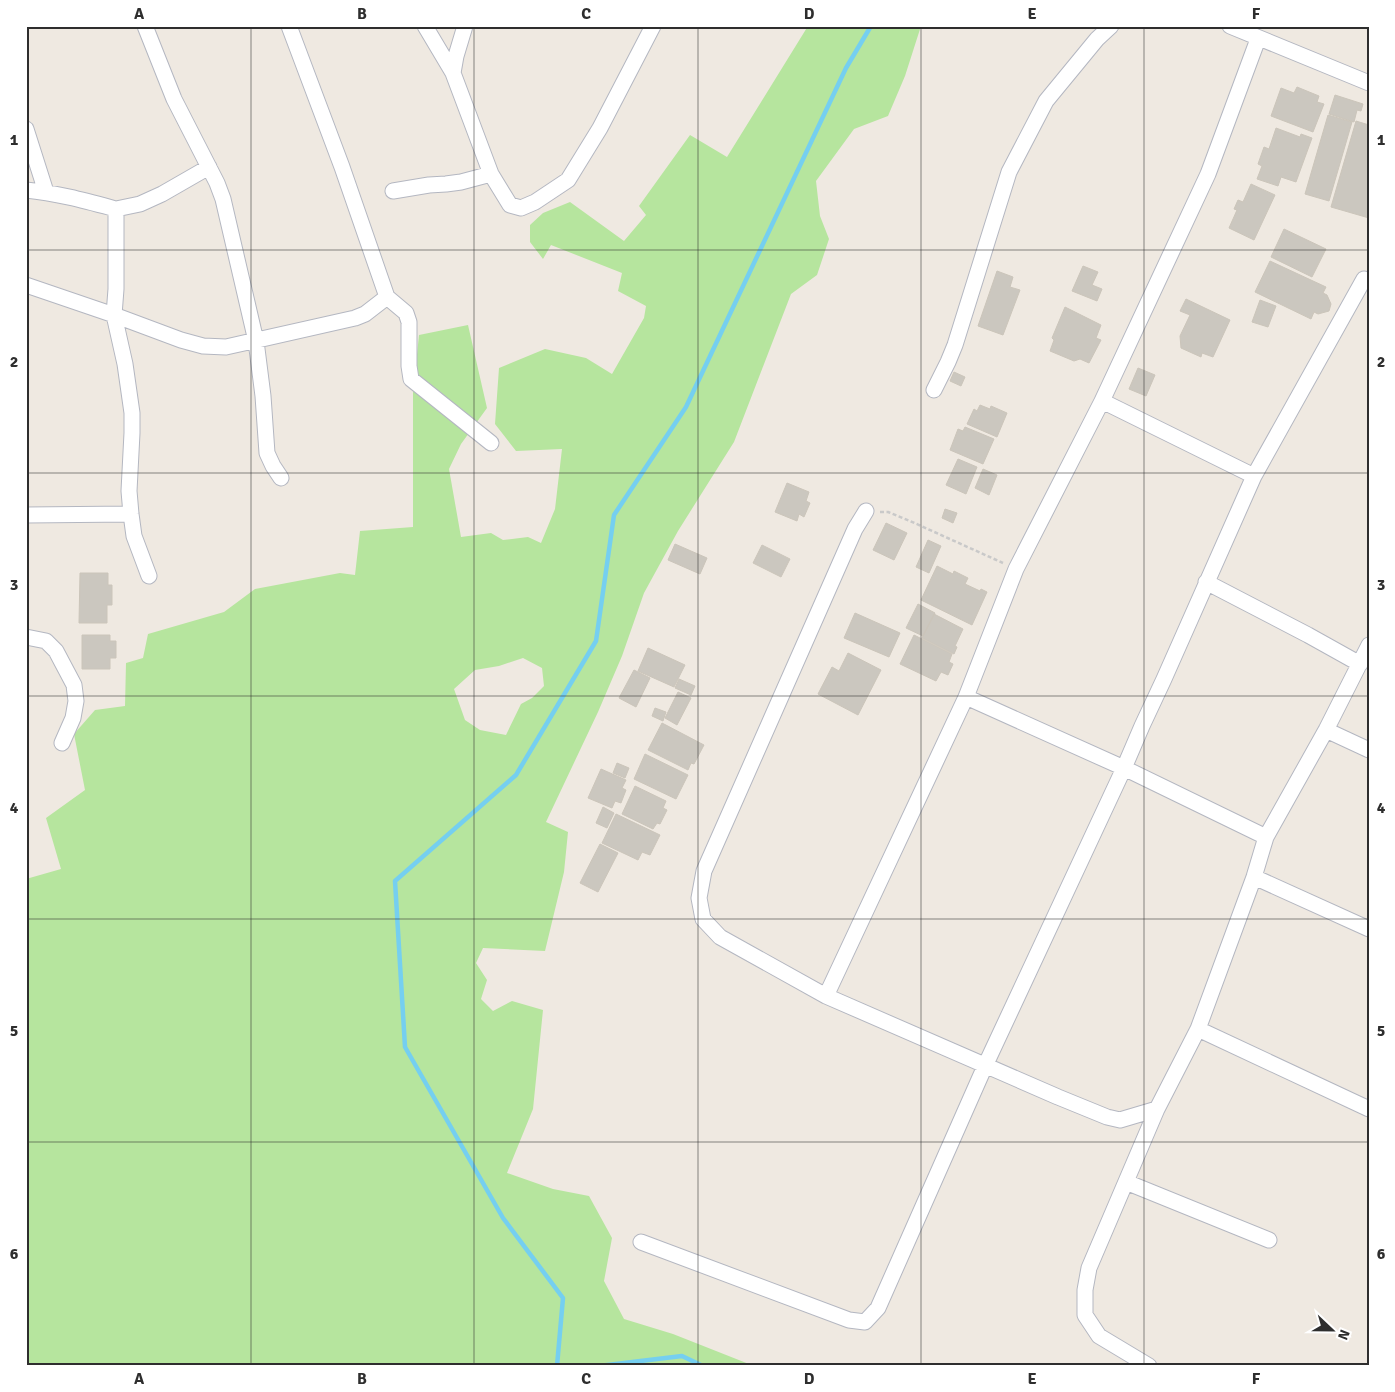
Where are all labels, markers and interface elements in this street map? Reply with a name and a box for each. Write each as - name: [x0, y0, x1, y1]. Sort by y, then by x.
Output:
- text: A: [134, 4, 145, 24]
- text: B: [357, 4, 367, 24]
- text: C: [581, 4, 591, 24]
- text: D: [804, 4, 815, 24]
- text: E: [1027, 4, 1037, 24]
- text: F: [1252, 4, 1261, 24]
- text: 1: [10, 130, 19, 150]
- text: 1: [1377, 130, 1386, 150]
- text: 2: [10, 352, 18, 372]
- text: 2: [1377, 352, 1385, 372]
- text: 3: [10, 575, 18, 595]
- text: 3: [1377, 575, 1385, 595]
- text: 4: [10, 798, 19, 818]
- text: 4: [1377, 798, 1386, 818]
- text: 5: [10, 1021, 18, 1041]
- text: 5: [1377, 1021, 1385, 1041]
- text: 6: [10, 1244, 19, 1264]
- text: 6: [1377, 1244, 1386, 1264]
- north arrow: [1308, 1304, 1358, 1354]
- text: N: [1334, 1327, 1353, 1342]
- text: A: [134, 1369, 145, 1389]
- text: B: [357, 1369, 367, 1389]
- text: C: [581, 1369, 591, 1389]
- text: D: [804, 1369, 815, 1389]
- text: E: [1027, 1369, 1037, 1389]
- text: F: [1252, 1369, 1261, 1389]

